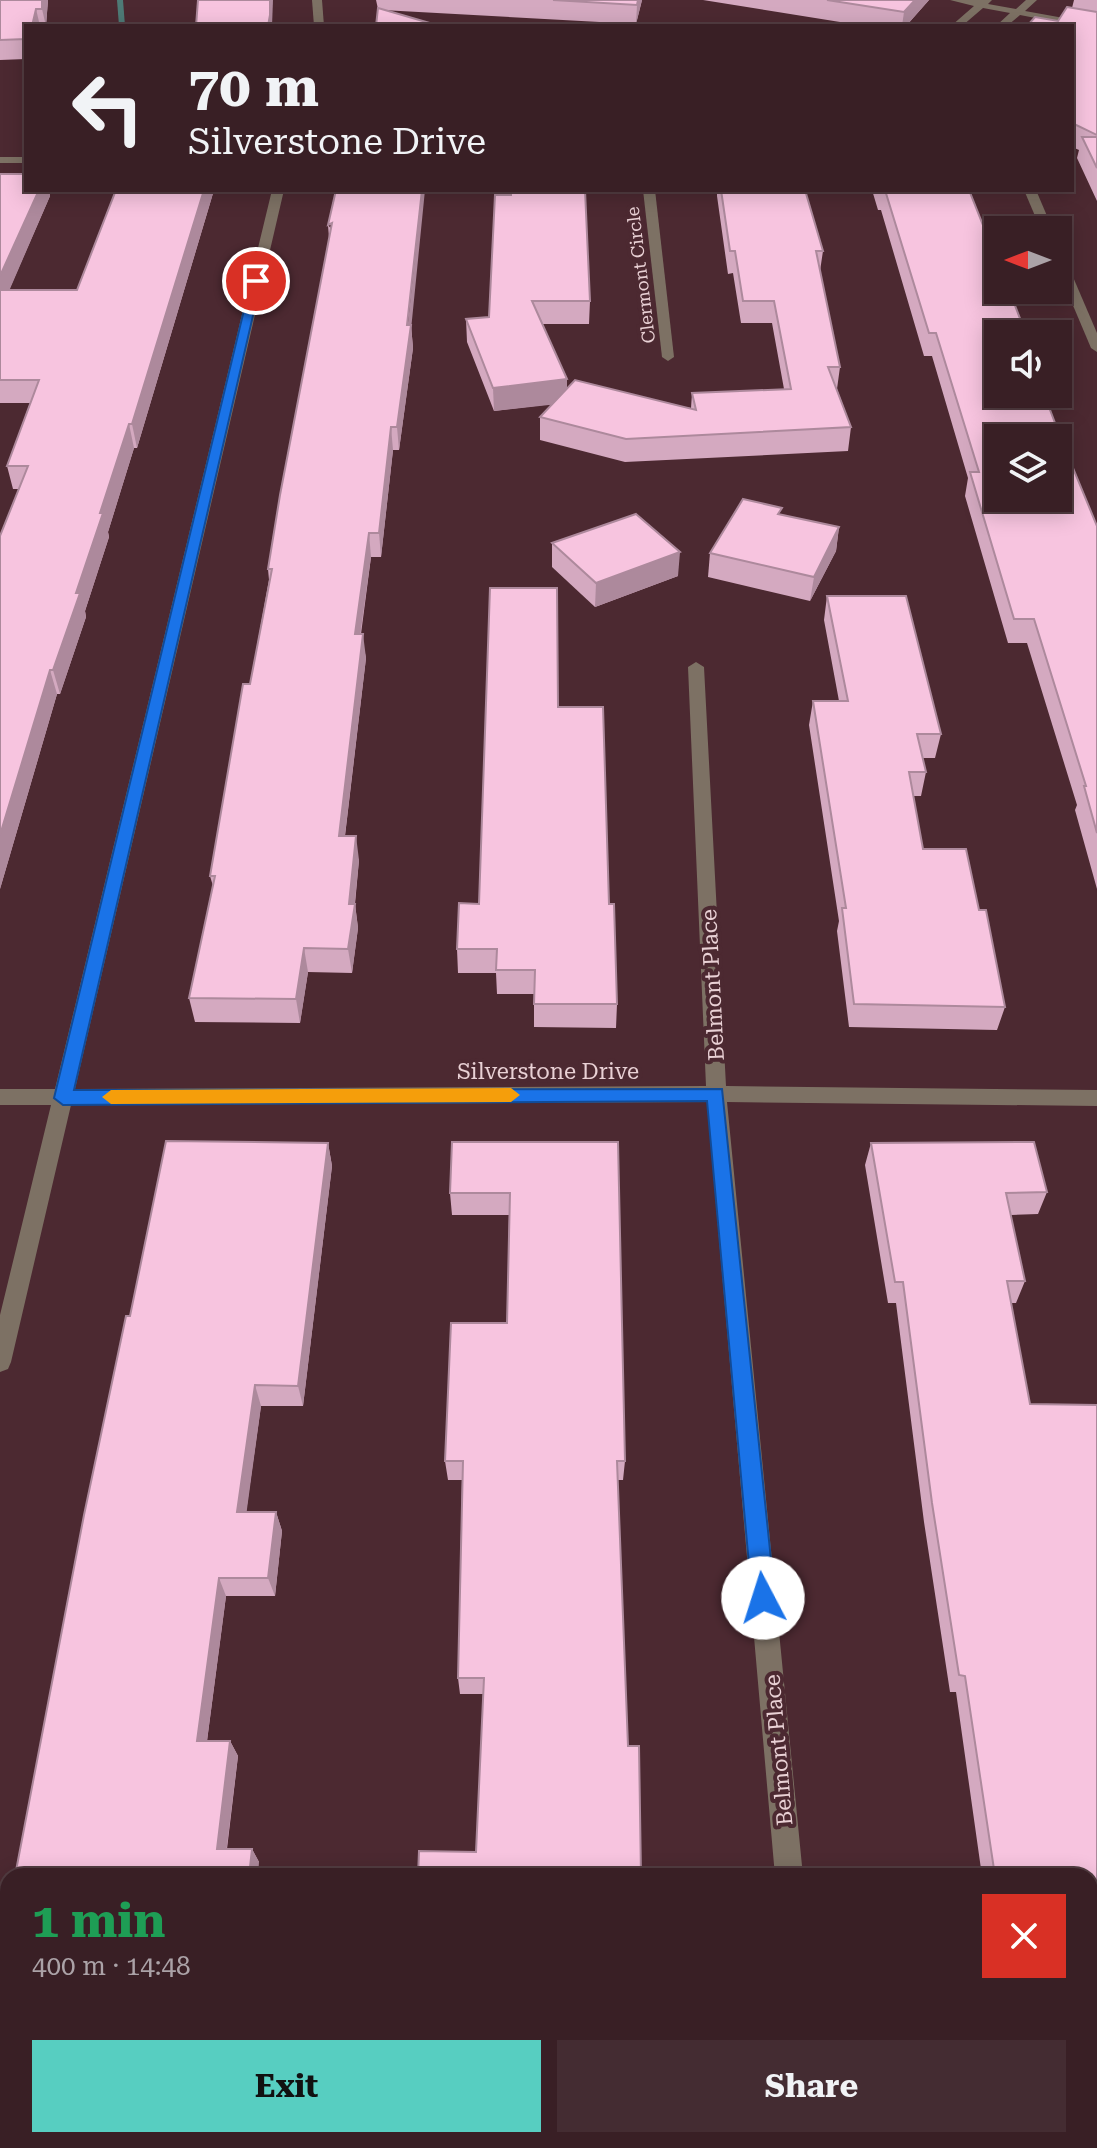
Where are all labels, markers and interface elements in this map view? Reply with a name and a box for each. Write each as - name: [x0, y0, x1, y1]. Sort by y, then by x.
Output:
- text: 70 m: [188, 54, 319, 120]
- icon: left: [56, 56, 160, 160]
- text: Silverstone Drive: [188, 121, 486, 163]
- street label: Clermont Circle: [622, 205, 659, 345]
- north arrow: [984, 216, 1072, 304]
- map controls: [984, 216, 1072, 512]
- pin: [222, 247, 290, 315]
- icon: arrive: [234, 259, 278, 303]
- button: sound: [984, 320, 1072, 408]
- button: layers: [984, 424, 1072, 512]
- street label: Belmont Place: [696, 908, 729, 1061]
- street label: Silverstone Drive: [457, 1059, 639, 1084]
- position arrow: [721, 1556, 805, 1640]
- street label: Belmont Place: [759, 1673, 798, 1827]
- text: 1 min: [32, 1893, 165, 1949]
- button: close: [982, 1894, 1066, 1978]
- text: 400 m · 14:48: [32, 1951, 191, 1981]
- button: Exit: [32, 2040, 541, 2132]
- button: Share: [557, 2040, 1066, 2132]

